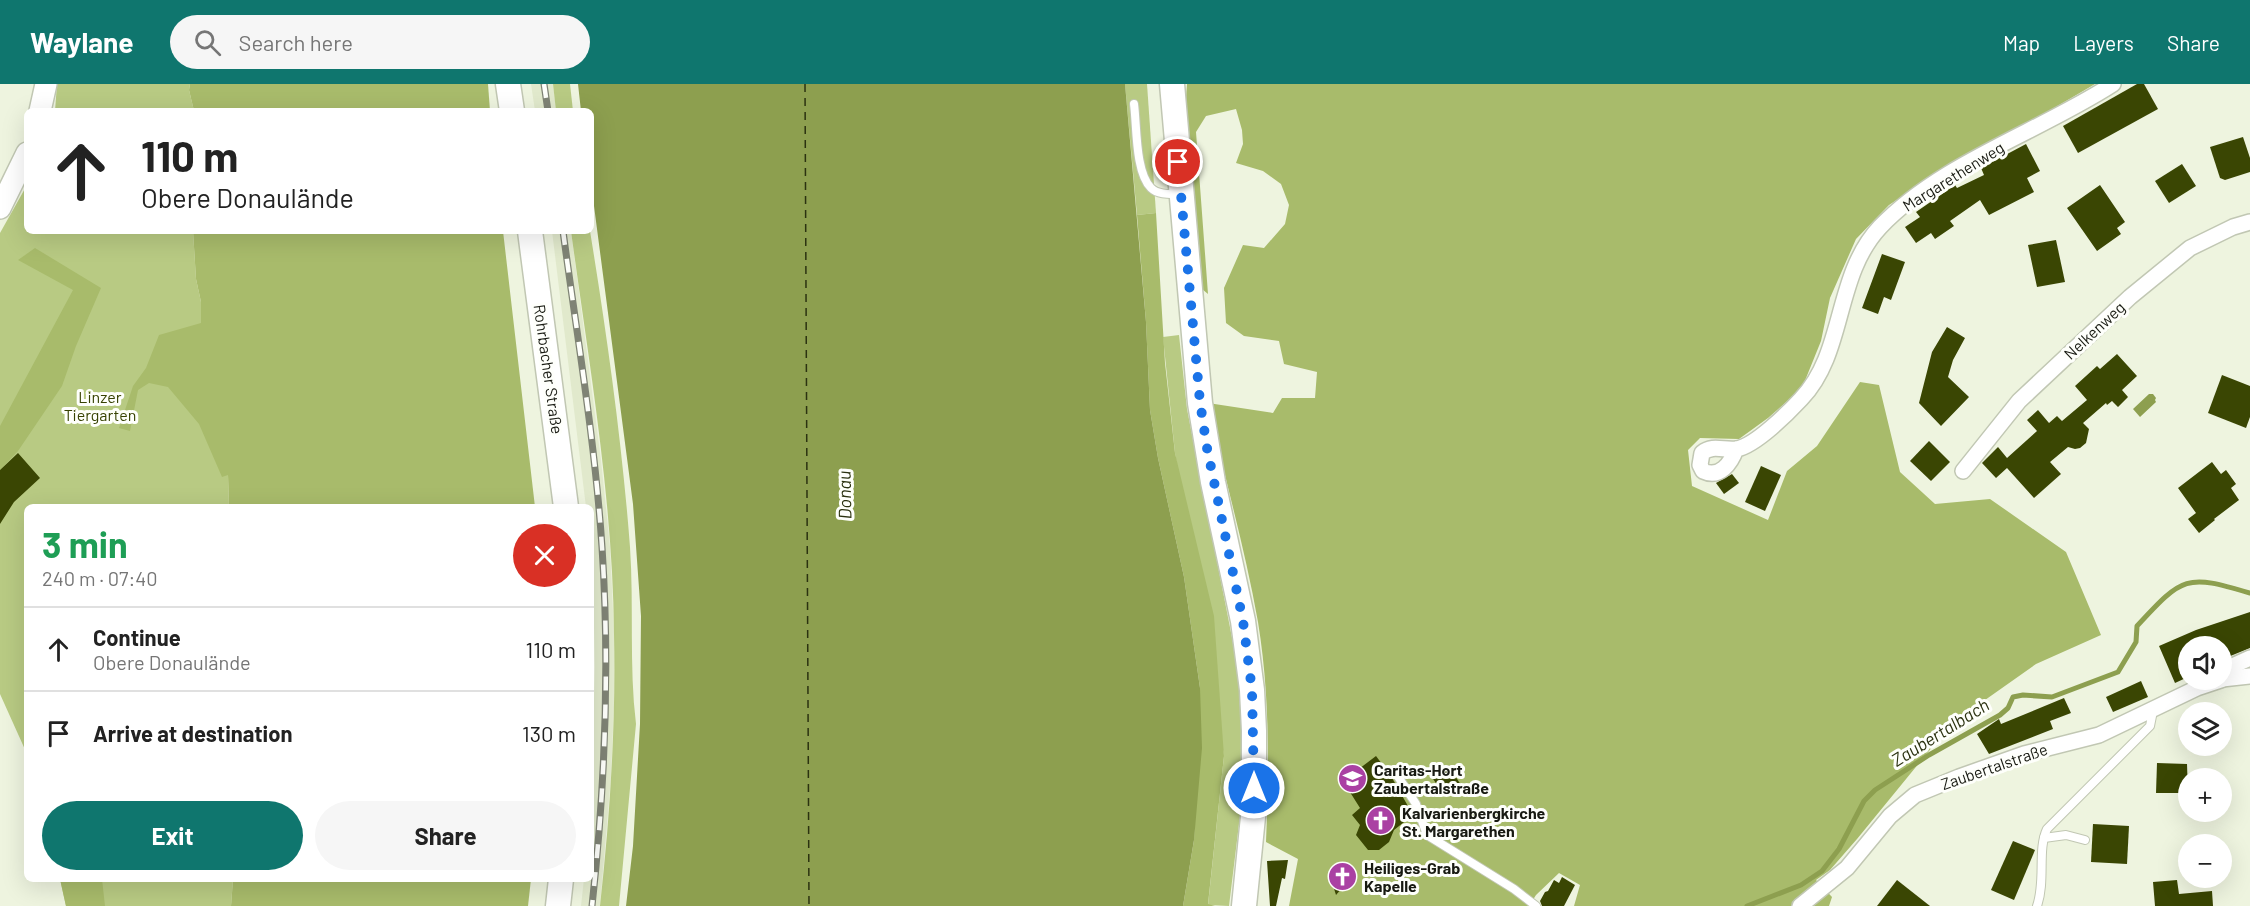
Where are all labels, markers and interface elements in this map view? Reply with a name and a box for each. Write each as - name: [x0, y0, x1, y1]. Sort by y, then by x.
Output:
- search box: [170, 15, 590, 69]
- text: Waylane: [30, 25, 134, 59]
- icon: search: [191, 26, 224, 59]
- text: Search here: [239, 29, 353, 55]
- text: Map: [2003, 30, 2040, 55]
- text: Layers: [2073, 30, 2134, 55]
- text: Share: [2167, 30, 2220, 55]
- text: 110 m: [141, 130, 238, 180]
- icon: ahead: [42, 132, 120, 210]
- pin: [1152, 136, 1203, 187]
- street label: Margarethenweg: [1899, 137, 2007, 215]
- icon: arrive: [1161, 145, 1194, 178]
- text: Obere Donaulände: [141, 181, 354, 213]
- street label: Nelkenweg: [2060, 297, 2128, 363]
- street label: Rohrbacher Straße: [530, 303, 568, 435]
- park label: Linzer Tiergarten: [64, 387, 136, 424]
- water label: Donau: [833, 471, 855, 519]
- text: 3 min: [42, 522, 128, 565]
- button: close: [513, 524, 576, 587]
- text: 240 m · 07:40: [42, 566, 158, 590]
- text: Continue: [93, 624, 181, 650]
- icon: ahead: [42, 633, 75, 666]
- text: 110 m: [526, 636, 576, 662]
- map controls: [2178, 636, 2232, 888]
- button: sound: [2178, 636, 2232, 690]
- text: Obere Donaulände: [93, 650, 251, 674]
- water label: Zaubertalbach: [1887, 693, 1993, 771]
- button: layers: [2178, 702, 2232, 756]
- icon: arrive: [42, 717, 75, 750]
- text: Arrive at destination: [93, 720, 292, 746]
- text: 130 m: [522, 720, 576, 746]
- street label: Zaubertalstraße: [1938, 739, 2050, 793]
- position arrow: [1222, 756, 1286, 820]
- place label: Caritas-Hort Zaubertalstraße: [1374, 760, 1489, 797]
- school or university icon: Caritas-Hort Zaubertalstraße: [1337, 762, 1369, 794]
- button: +: [2178, 768, 2232, 822]
- button: Exit: [42, 801, 303, 870]
- button: Share: [315, 801, 576, 870]
- place label: Kalvarienbergkirche St. Margarethen: [1402, 803, 1546, 840]
- church icon: Kalvarienbergkirche St. Margarethen: [1365, 805, 1397, 837]
- button: −: [2178, 834, 2232, 888]
- place label: Heiliges-Grab Kapelle: [1364, 858, 1460, 895]
- church icon: Heiliges-Grab Kapelle: [1327, 860, 1359, 892]

